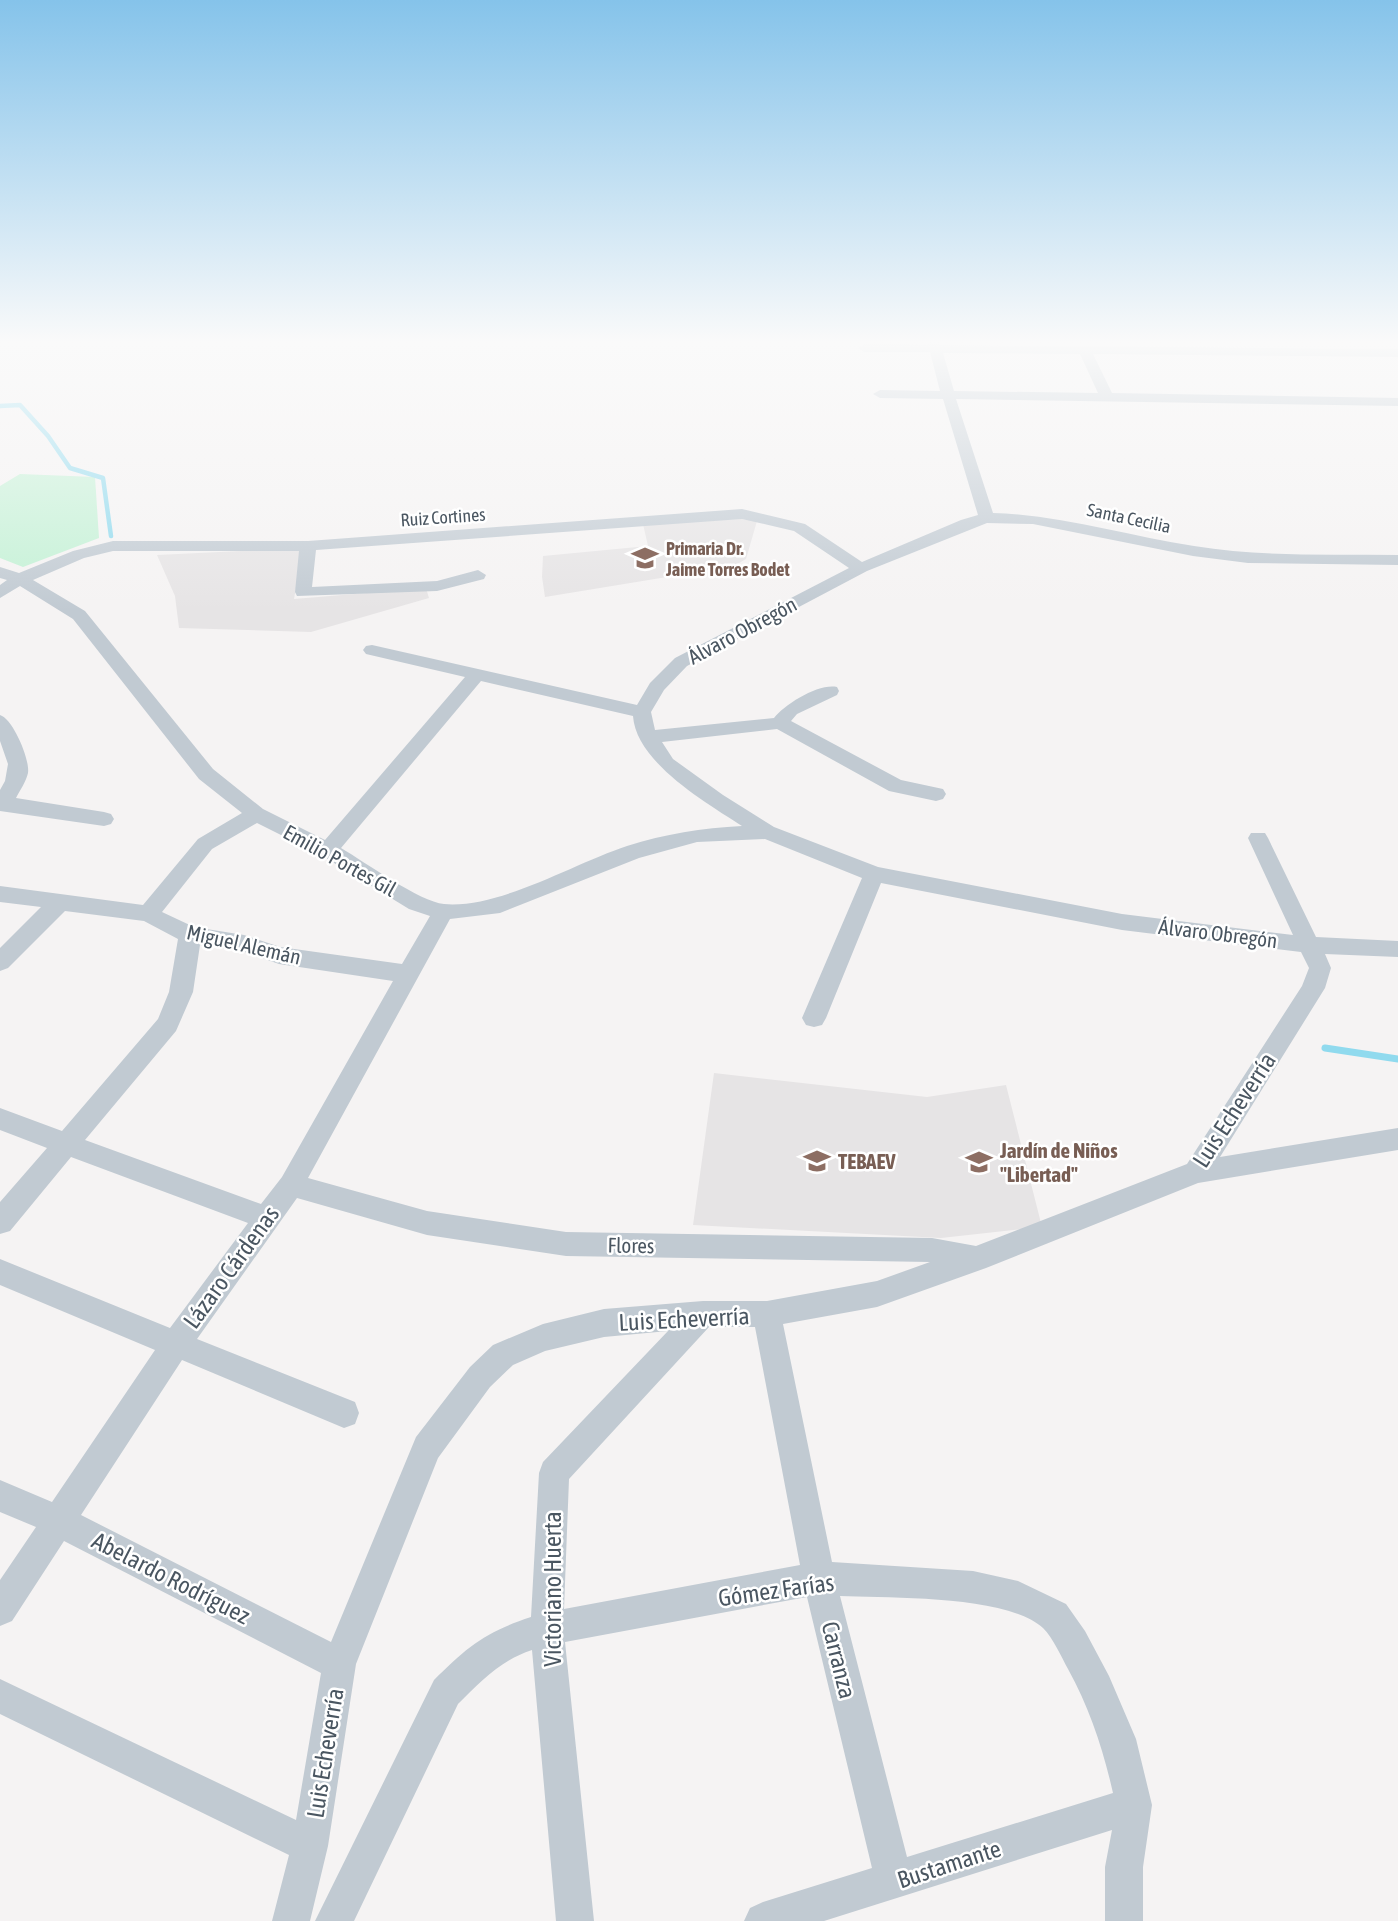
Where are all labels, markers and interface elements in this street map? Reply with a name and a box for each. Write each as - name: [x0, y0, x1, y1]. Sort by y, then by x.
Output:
- street label: Santa Cecilia: [1085, 499, 1173, 537]
- street label: Ruiz Cortines: [400, 504, 486, 530]
- place label: Primaria Dr. Jaime Torres Bodet: [665, 538, 790, 580]
- school or university icon: Primaria Dr. Jaime Torres Bodet: [630, 543, 660, 573]
- street label: Álvaro Obregón: [684, 591, 800, 669]
- street label: Emilio Portes Gil: [279, 819, 401, 901]
- street label: Álvaro Obregón: [1157, 914, 1279, 952]
- street label: Miguel Alemán: [185, 919, 303, 969]
- street label: Luis Echeverría: [1187, 1048, 1281, 1172]
- place label: Jardín de Niños "Libertad": [999, 1138, 1118, 1186]
- school or university icon: TEBAEV: [802, 1146, 832, 1176]
- school or university icon: Jardín de Niños "Libertad": [964, 1147, 994, 1177]
- place label: TEBAEV: [838, 1149, 896, 1173]
- street label: Lázaro Cárdenas: [178, 1201, 284, 1333]
- street label: Flores: [607, 1233, 655, 1257]
- street label: Luis Echeverría: [618, 1302, 750, 1336]
- street label: Victoriano Huerta: [539, 1511, 566, 1667]
- street label: Abelardo Rodríguez: [88, 1527, 255, 1630]
- street label: Gómez Farías: [716, 1569, 836, 1611]
- street label: Carranza: [816, 1619, 862, 1701]
- street label: Luis Echeverría: [301, 1686, 349, 1820]
- street label: Bustamante: [894, 1835, 1004, 1893]

